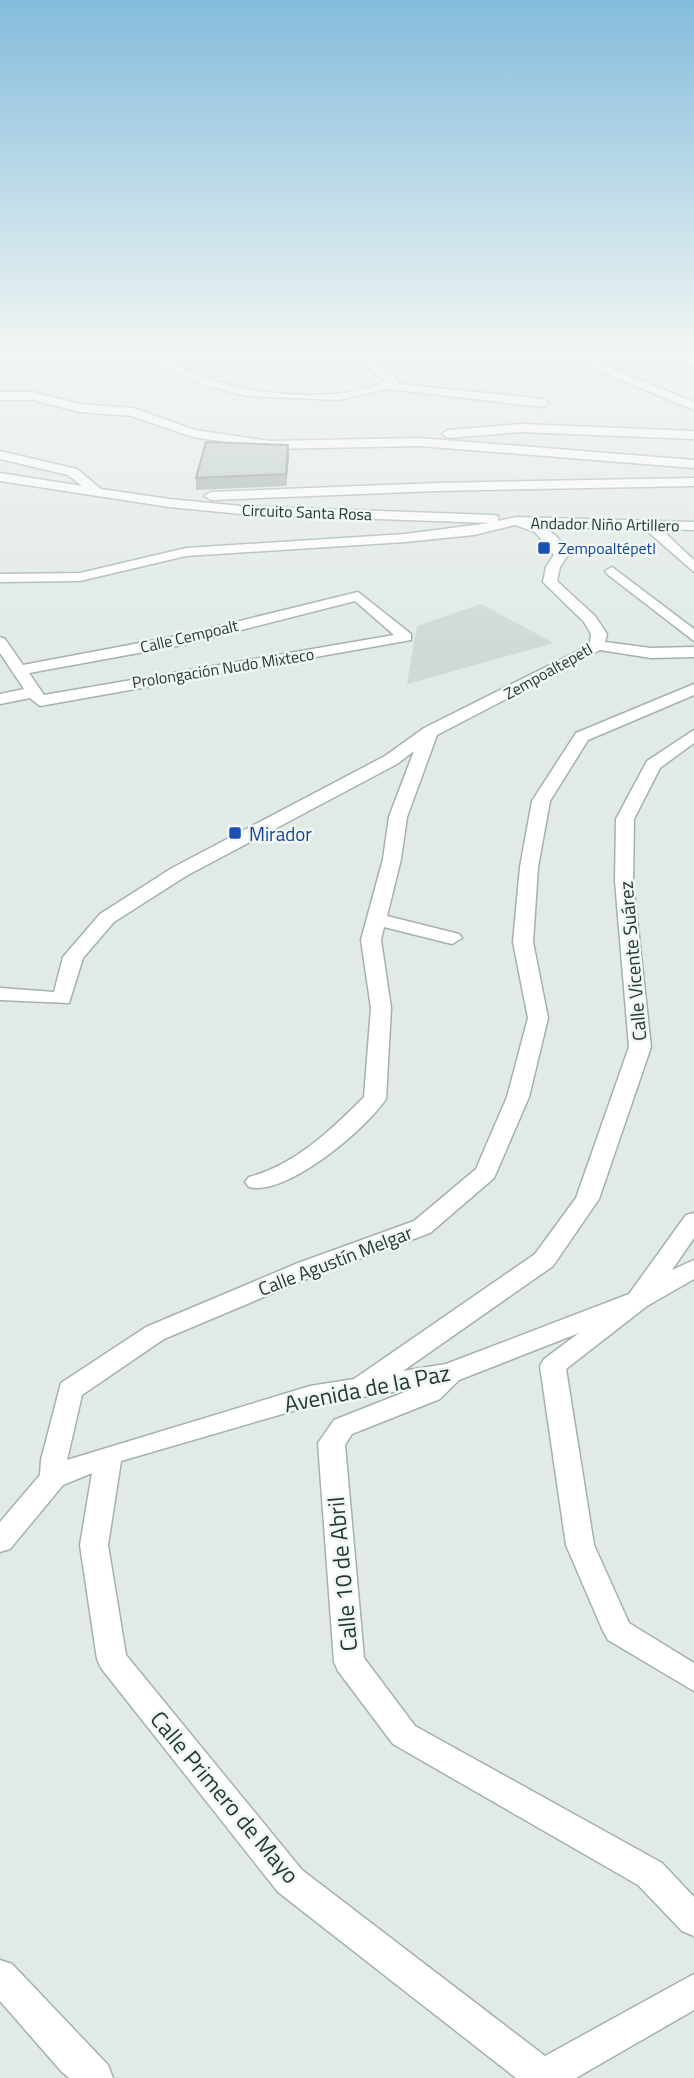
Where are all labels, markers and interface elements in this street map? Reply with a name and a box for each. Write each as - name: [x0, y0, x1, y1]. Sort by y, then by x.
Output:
- street label: Circuito Santa Rosa: [242, 498, 372, 526]
- street label: Andador Niño Artillero: [530, 511, 680, 537]
- place label: Zempoaltépetl: [558, 536, 656, 560]
- marker: Zempoaltépetl: [536, 540, 552, 556]
- street label: Calle Cempoalt: [138, 613, 241, 659]
- street label: Zempoaltepetl: [499, 637, 597, 705]
- street label: Prolongación Nudo Mixteco: [130, 642, 316, 694]
- place label: Mirador: [249, 819, 312, 848]
- marker: Mirador: [227, 825, 243, 841]
- street label: Calle Vicente Suárez: [611, 880, 653, 1042]
- street label: Calle Agustín Melgar: [254, 1217, 417, 1303]
- street label: Avenida de la Paz: [281, 1355, 453, 1421]
- street label: Calle 10 de Abril: [318, 1495, 366, 1653]
- street label: Calle Primero de Mayo: [142, 1703, 308, 1891]

